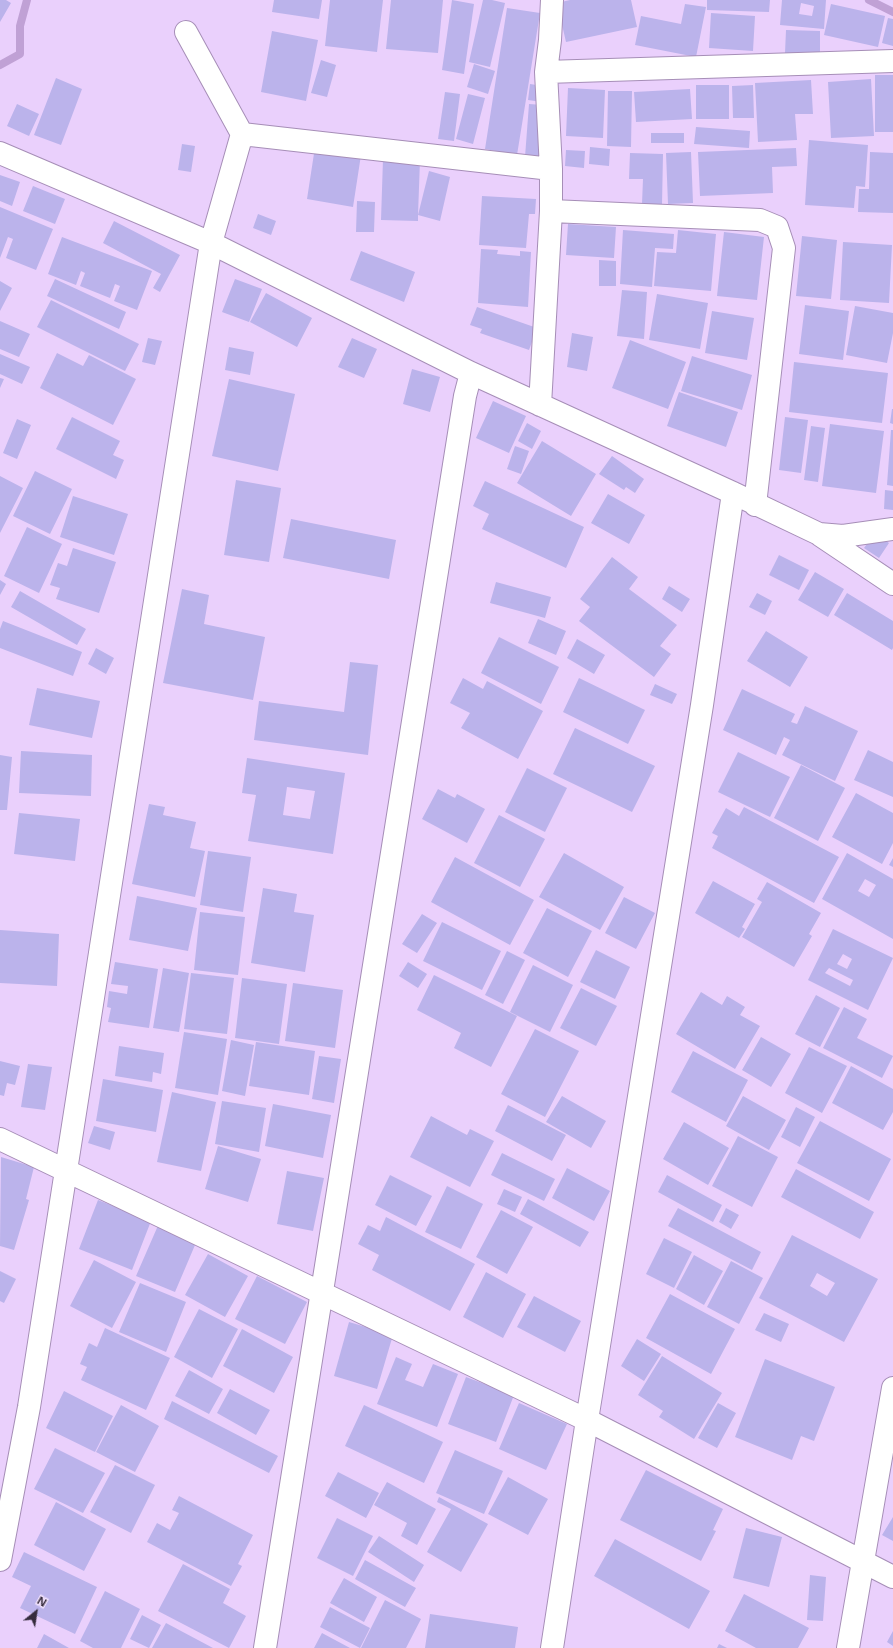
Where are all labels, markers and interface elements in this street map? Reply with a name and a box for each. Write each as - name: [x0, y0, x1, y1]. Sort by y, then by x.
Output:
- north arrow: [16, 1592, 56, 1632]
- text: N: [35, 1592, 50, 1610]

